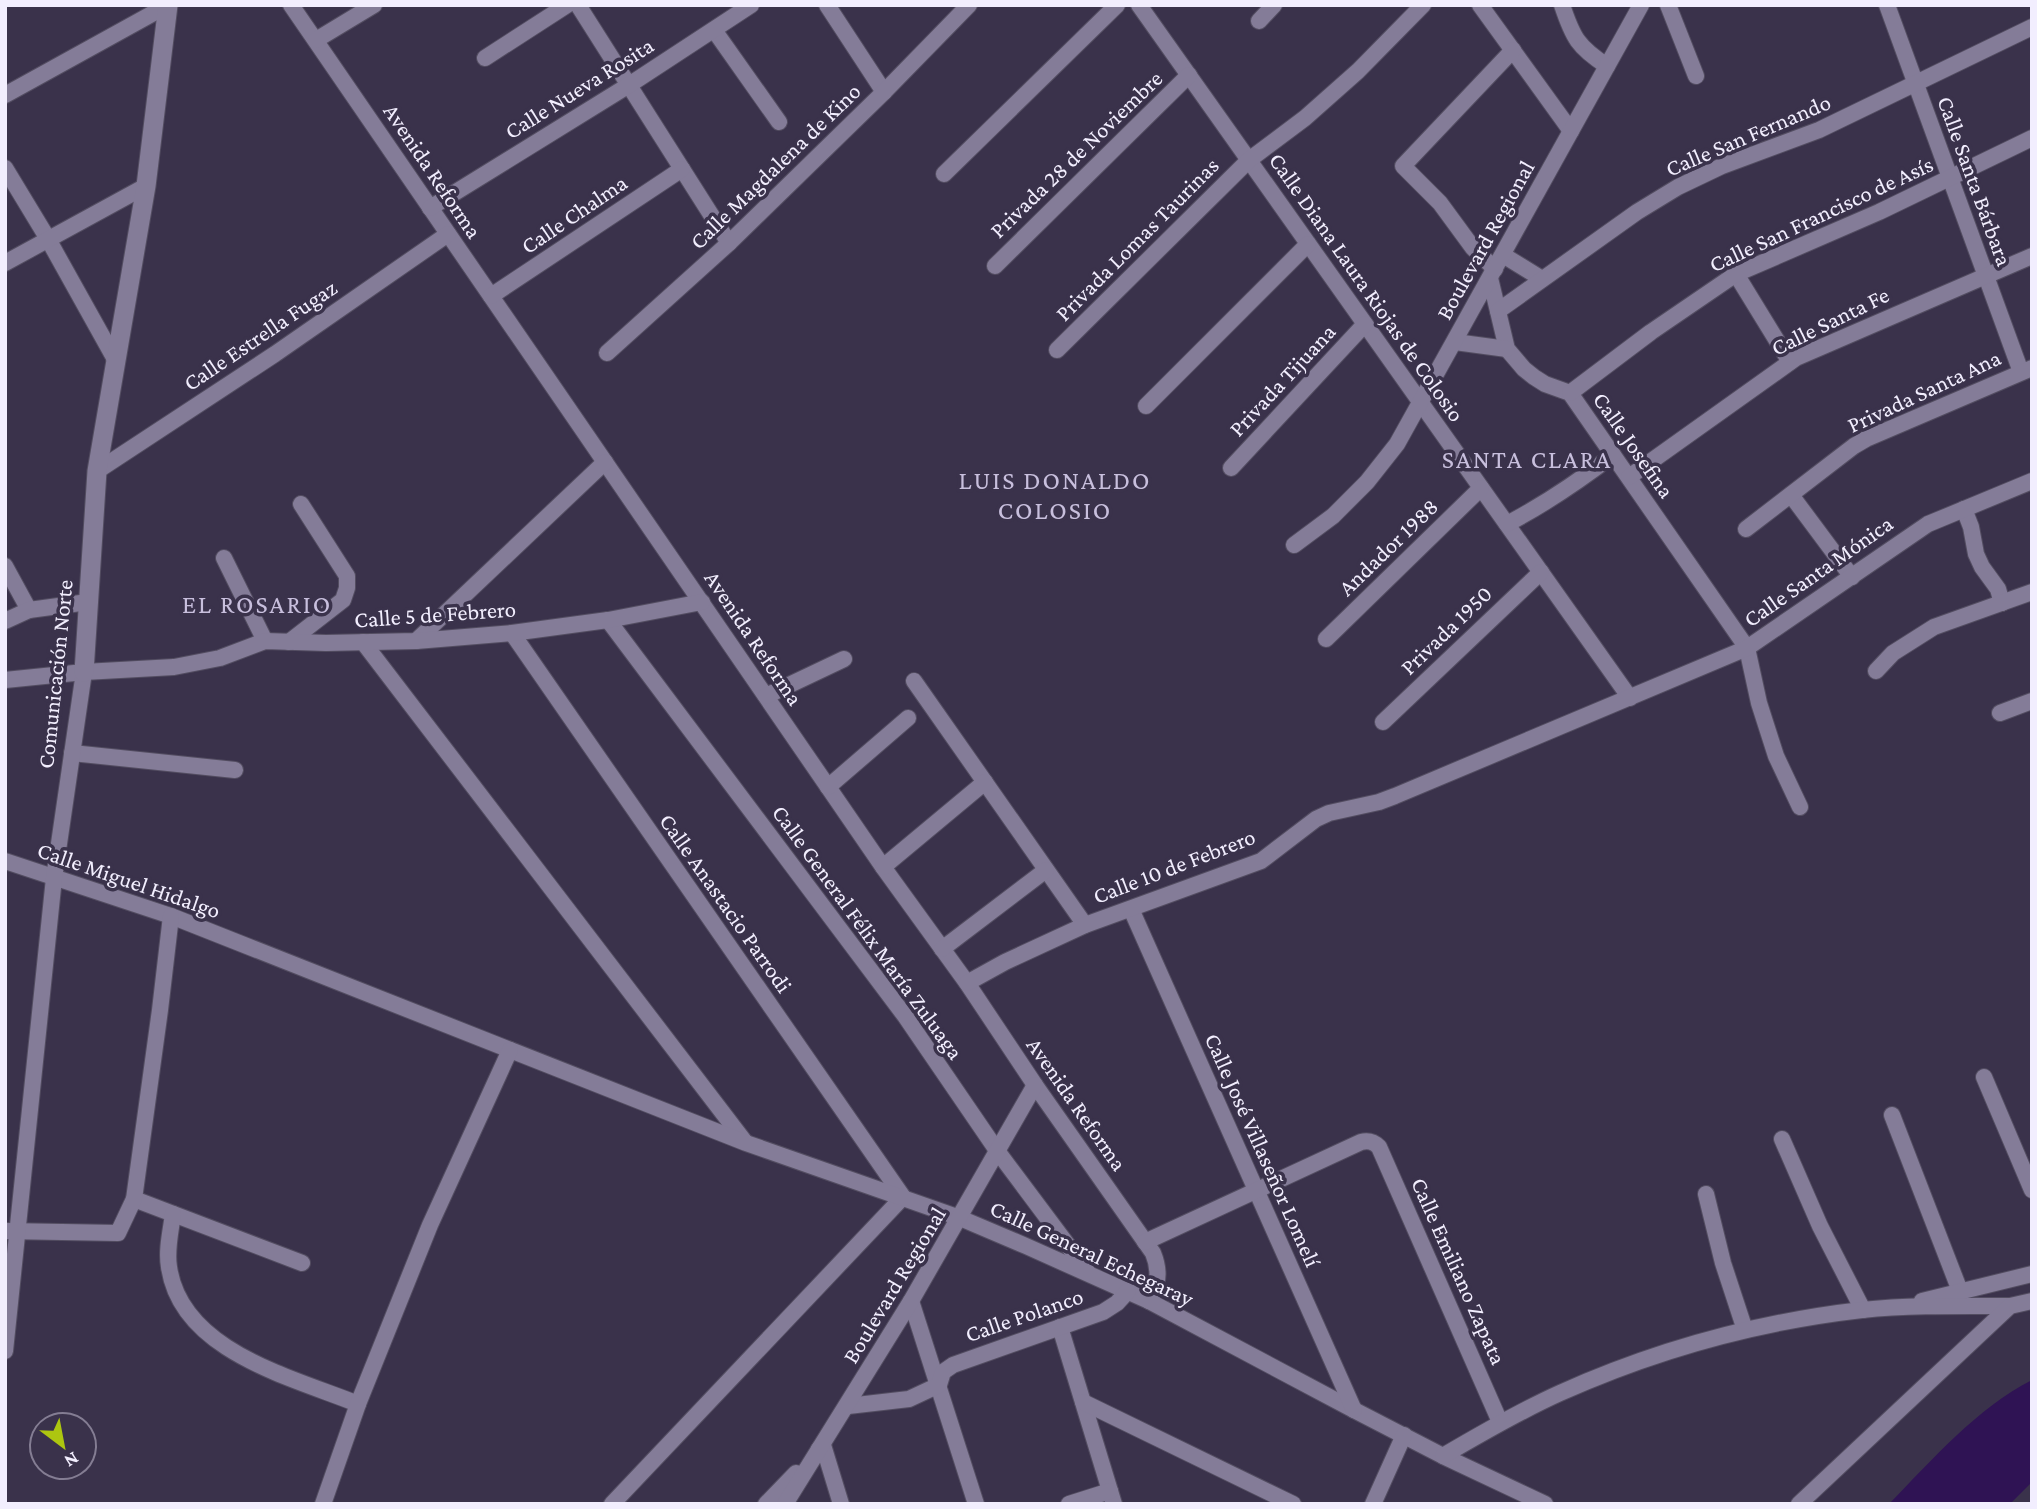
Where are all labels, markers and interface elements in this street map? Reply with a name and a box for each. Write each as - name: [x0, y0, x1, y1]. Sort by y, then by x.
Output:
- street label: Calle Nueva Rosita: [500, 32, 658, 144]
- street label: Privada 28 de Noviembre: [985, 65, 1167, 243]
- street label: Calle Magdalena de Kino: [684, 78, 866, 254]
- street label: Calle San Fernando: [1662, 89, 1834, 181]
- street label: Calle Santa Bárbara: [1932, 92, 2018, 270]
- street label: Avenida Reforma: [378, 99, 488, 243]
- street label: Calle Diana Laura Riojas de Colosio: [1264, 148, 1470, 426]
- street label: Calle San Francisco de Asís: [1705, 151, 1937, 277]
- street label: Privada Lomas Taurinas: [1050, 152, 1224, 326]
- street label: Boulevard Regional: [1431, 156, 1539, 324]
- street label: Calle Chalma: [516, 169, 632, 259]
- street label: Calle Estrella Fugaz: [178, 274, 342, 396]
- street label: Calle Santa Fe: [1767, 281, 1893, 361]
- street label: Privada Tijuana: [1223, 318, 1341, 442]
- street label: Privada Santa Ana: [1843, 344, 2005, 438]
- street label: Calle Josefina: [1588, 387, 1680, 503]
- district label: SANTA CLARA: [1442, 445, 1612, 474]
- district label: LUIS DONALDO COLOSIO: [959, 466, 1151, 525]
- street label: Andador 1988: [1333, 493, 1443, 601]
- street label: Calle Santa Mónica: [1738, 510, 1898, 632]
- street label: Avenida Reforma: [699, 566, 809, 710]
- street label: Comunicación Norte: [32, 578, 78, 770]
- street label: Privada 1950: [1395, 580, 1497, 680]
- district label: EL ROSARIO: [182, 590, 332, 619]
- street label: Calle 5 de Febrero: [353, 595, 517, 633]
- street label: Calle General Félix María Zuluaga: [767, 800, 969, 1064]
- street label: Calle Anastacio Parrodi: [654, 809, 798, 997]
- street label: Calle 10 de Febrero: [1089, 823, 1259, 909]
- street label: Calle Miguel Hidalgo: [34, 836, 224, 924]
- street label: Calle José Villaseñor Lomelí: [1200, 1029, 1327, 1272]
- street label: Avenida Reforma: [1021, 1032, 1133, 1176]
- street label: Calle Emiliano Zapata: [1406, 1174, 1512, 1369]
- street label: Calle General Echegaray: [986, 1194, 1198, 1312]
- street label: Boulevard Regional: [837, 1202, 951, 1368]
- street label: Calle Polanco: [962, 1283, 1086, 1347]
- north arrow: [28, 1411, 98, 1481]
- text: N: [61, 1448, 83, 1472]

